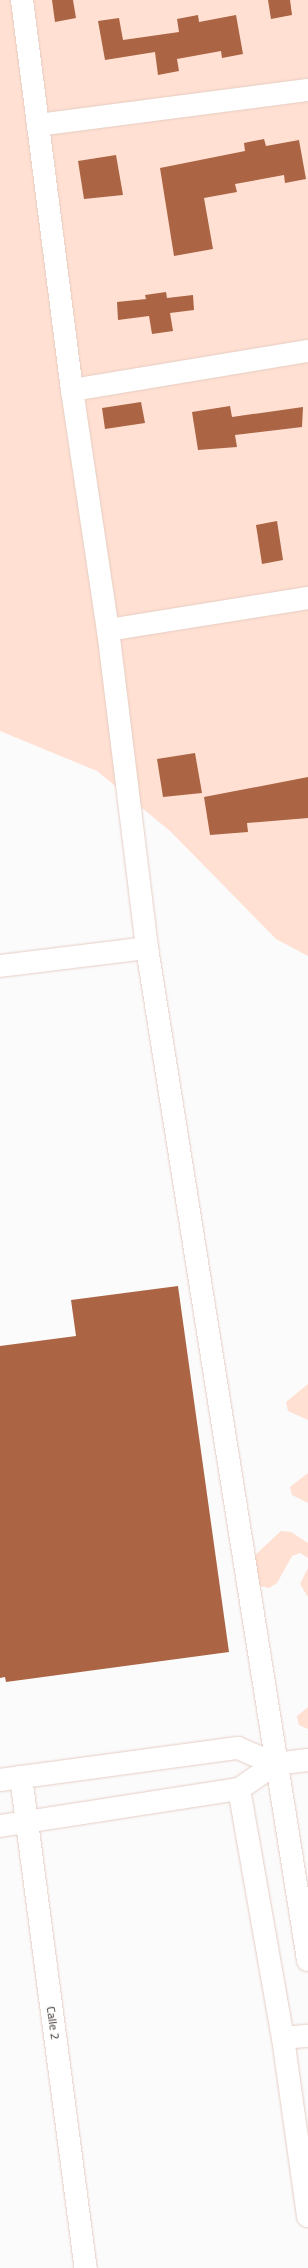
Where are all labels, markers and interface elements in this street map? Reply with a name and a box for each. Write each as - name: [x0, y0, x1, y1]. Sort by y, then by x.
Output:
- street label: Calle 2: [44, 2005, 62, 2041]

